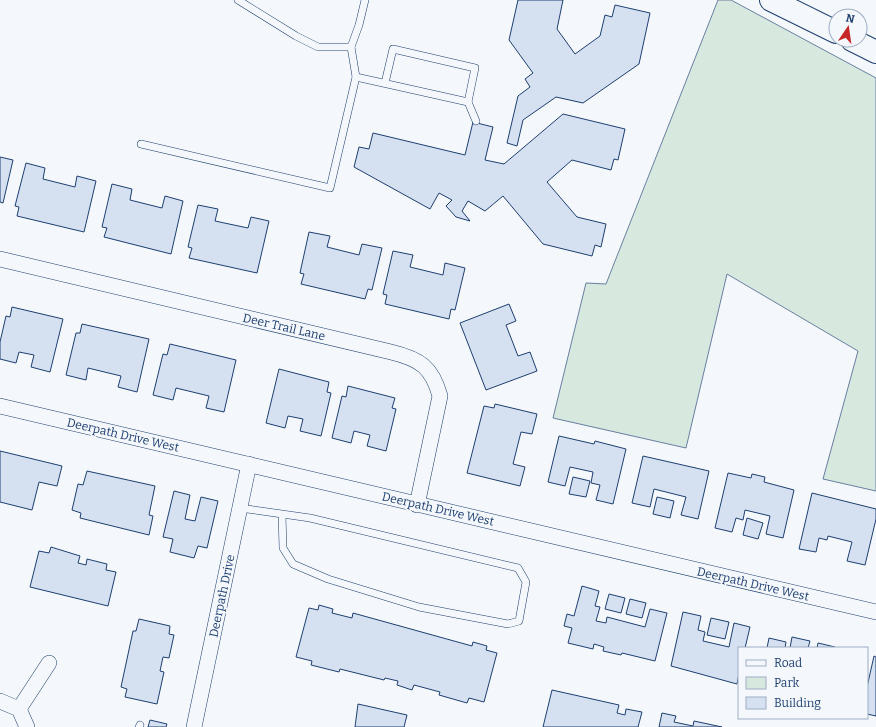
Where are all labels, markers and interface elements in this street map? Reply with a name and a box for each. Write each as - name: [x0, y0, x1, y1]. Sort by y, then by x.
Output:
- north arrow: [828, 8, 868, 48]
- text: N: [845, 11, 856, 26]
- street label: Deer Trail Lane: [241, 311, 327, 343]
- street label: Deerpath Drive West: [66, 415, 181, 455]
- street label: Deerpath Drive West: [381, 489, 496, 529]
- street label: Deerpath Drive: [206, 553, 238, 639]
- street label: Deerpath Drive West: [696, 564, 811, 604]
- legend: [738, 647, 868, 719]
- text: Road: [774, 656, 802, 670]
- text: Park: [774, 676, 800, 690]
- text: Building: [774, 696, 821, 710]

